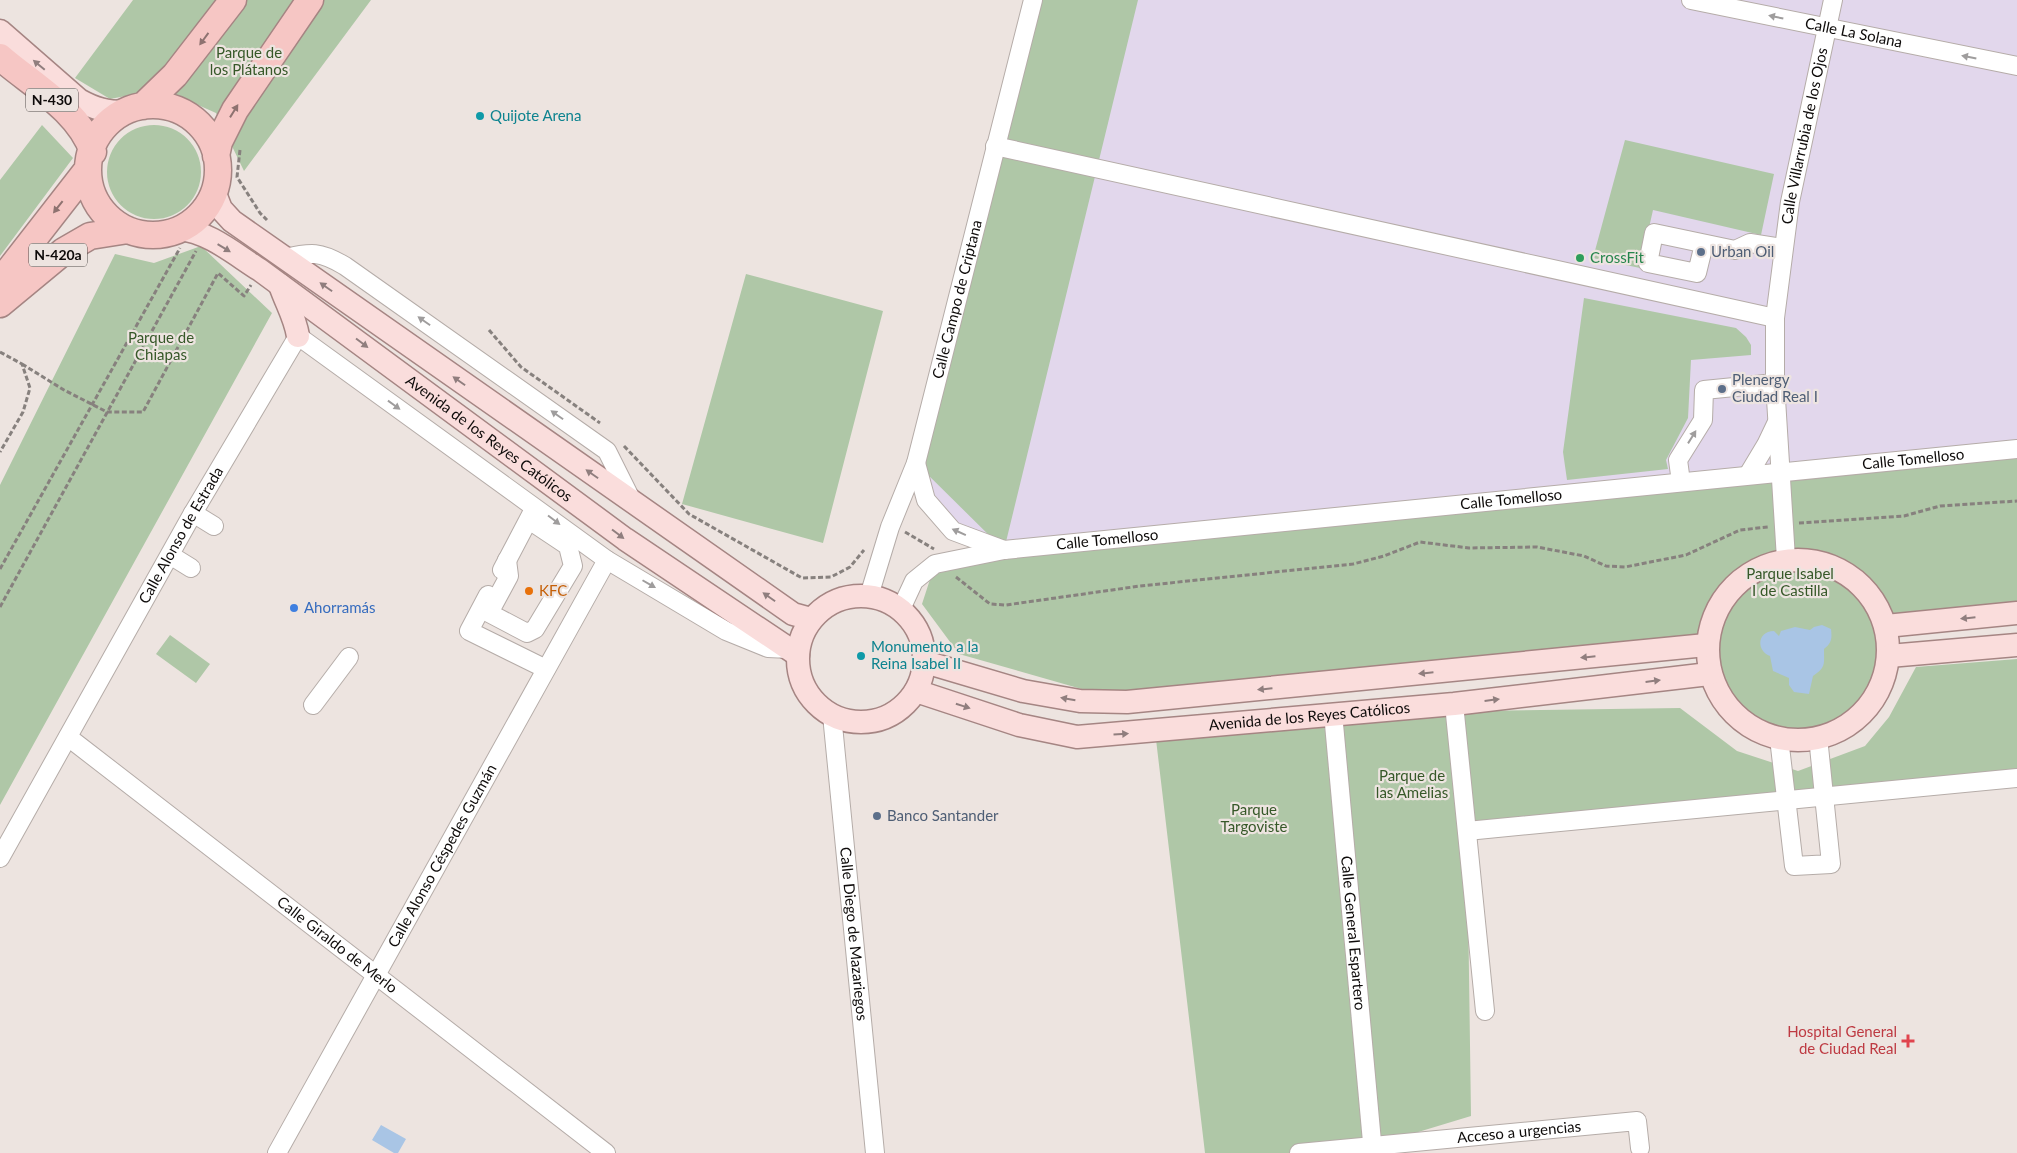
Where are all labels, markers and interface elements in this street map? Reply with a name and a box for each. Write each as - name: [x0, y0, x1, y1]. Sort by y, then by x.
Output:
- one-way arrow: [1767, 13, 1783, 21]
- street label: Calle La Solana: [1804, 13, 1904, 51]
- one-way arrow: [199, 32, 209, 46]
- park label: Parque de los Plátanos: [210, 43, 288, 78]
- street label: Calle Villarrubia de los Ojos: [1777, 46, 1831, 225]
- one-way arrow: [1961, 52, 1977, 60]
- one-way arrow: [32, 60, 45, 71]
- road number: N-430: [26, 88, 78, 112]
- one-way arrow: [229, 105, 239, 118]
- place label: Quijote Arena: [490, 106, 581, 124]
- marker: Quijote Arena: [474, 110, 486, 122]
- one-way arrow: [53, 200, 63, 214]
- street label: Calle Campo de Criptana: [928, 218, 985, 380]
- place label: Urban Oil: [1711, 242, 1774, 260]
- one-way arrow: [217, 243, 230, 252]
- road number: N-420a: [29, 244, 87, 266]
- marker: Urban Oil: [1695, 246, 1707, 258]
- place label: CrossFit: [1590, 248, 1644, 266]
- marker: CrossFit: [1574, 252, 1586, 264]
- one-way arrow: [320, 282, 333, 292]
- one-way arrow: [417, 316, 431, 326]
- park label: Parque de Chiapas: [128, 328, 194, 363]
- one-way arrow: [355, 338, 369, 348]
- place label: Plenergy Ciudad Real I: [1732, 370, 1818, 405]
- street label: Avenida de los Reyes Católicos: [403, 371, 576, 505]
- one-way arrow: [453, 376, 466, 386]
- marker: Plenergy Ciudad Real I: [1716, 383, 1728, 395]
- one-way arrow: [387, 400, 401, 410]
- one-way arrow: [550, 410, 564, 420]
- one-way arrow: [1688, 431, 1697, 444]
- street label: Calle Tomelloso: [1861, 444, 1965, 472]
- street label: Calle Alonso de Estrada: [134, 463, 226, 606]
- one-way arrow: [586, 469, 599, 479]
- street label: Calle Tomelloso: [1459, 484, 1563, 512]
- one-way arrow: [547, 515, 560, 526]
- street label: Calle Tomelloso: [1055, 525, 1159, 553]
- one-way arrow: [952, 528, 966, 536]
- one-way arrow: [612, 529, 625, 539]
- park label: Parque Isabel I de Castilla: [1746, 564, 1834, 599]
- one-way arrow: [643, 580, 656, 589]
- place label: KFC: [539, 581, 567, 599]
- marker: KFC: [523, 585, 535, 597]
- one-way arrow: [762, 592, 775, 602]
- place label: Ahorramás: [304, 598, 376, 616]
- marker: Ahorramás: [288, 602, 300, 614]
- one-way arrow: [1960, 614, 1976, 622]
- place label: Monumento a la Reina Isabel II: [871, 637, 978, 672]
- marker: Monumento a la Reina Isabel II: [855, 650, 867, 662]
- one-way arrow: [1580, 653, 1596, 661]
- one-way arrow: [1418, 669, 1434, 677]
- one-way arrow: [1645, 677, 1661, 685]
- one-way arrow: [1256, 685, 1272, 693]
- one-way arrow: [1060, 695, 1076, 703]
- one-way arrow: [1484, 696, 1500, 704]
- street label: Avenida de los Reyes Católicos: [1208, 698, 1411, 733]
- one-way arrow: [955, 703, 970, 710]
- one-way arrow: [1113, 729, 1129, 737]
- street label: Calle Alonso Céspedes Guzmán: [383, 761, 500, 950]
- park label: Parque de las Amelias: [1376, 766, 1448, 801]
- park label: Parque Targoviste: [1221, 800, 1288, 835]
- place label: Banco Santander: [887, 806, 999, 824]
- marker: Banco Santander: [871, 810, 883, 822]
- street label: Calle Diego de Mazariegos: [837, 846, 872, 1022]
- street label: Calle General Espartero: [1338, 855, 1370, 1011]
- street label: Calle Giraldo de Merlo: [274, 892, 401, 996]
- place label: Hospital General de Ciudad Real: [1787, 1022, 1897, 1057]
- marker: Hospital General de Ciudad Real: [1901, 1034, 1915, 1048]
- street label: Acceso a urgencias: [1456, 1116, 1582, 1146]

